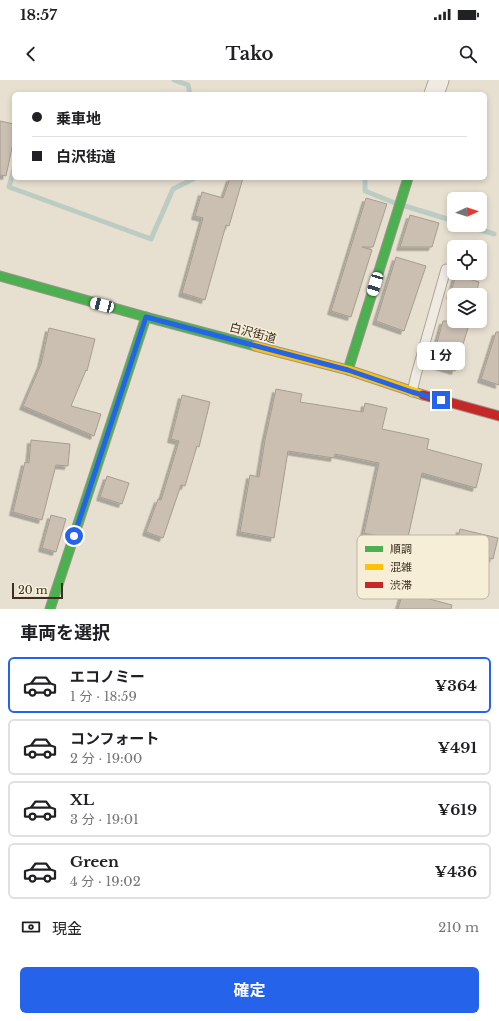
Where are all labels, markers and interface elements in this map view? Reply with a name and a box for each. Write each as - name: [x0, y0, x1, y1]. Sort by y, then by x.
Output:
- text: 18:57: [20, 5, 57, 24]
- icon: back: [20, 43, 42, 65]
- text: Tako: [225, 43, 274, 65]
- icon: search: [457, 43, 479, 65]
- text: 乗車地: [56, 109, 101, 128]
- text: 白沢街道: [56, 147, 116, 166]
- north arrow: [447, 192, 487, 232]
- map controls: [447, 192, 487, 328]
- button: locate: [447, 240, 487, 280]
- car: [366, 271, 384, 297]
- button: layers: [447, 288, 487, 328]
- car: [89, 296, 115, 314]
- street label: 白沢街道: [228, 319, 278, 346]
- callout: 1 分: [417, 342, 465, 370]
- text: 1 分: [430, 347, 452, 364]
- route end: [432, 391, 450, 409]
- route start: [65, 527, 83, 545]
- legend: [357, 535, 489, 599]
- text: 順調: [390, 542, 412, 556]
- text: 混雑: [390, 560, 412, 574]
- text: 渋滞: [390, 578, 412, 592]
- scale bar: [12, 581, 63, 600]
- text: 20 m: [18, 583, 48, 597]
- text: 車両を選択: [20, 622, 110, 644]
- icon: car: [22, 667, 58, 703]
- text: エコノミー: [70, 667, 145, 686]
- text: ¥364: [435, 676, 477, 695]
- text: 1 分 · 18:59: [70, 688, 137, 705]
- icon: car: [22, 729, 58, 765]
- text: コンフォート: [70, 729, 160, 748]
- text: ¥491: [438, 738, 477, 757]
- text: 2 分 · 19:00: [70, 750, 142, 767]
- text: XL: [70, 790, 94, 809]
- icon: car: [22, 791, 58, 827]
- text: ¥619: [437, 800, 477, 819]
- text: 3 分 · 19:01: [70, 811, 139, 828]
- text: Green: [70, 852, 119, 871]
- icon: car: [22, 853, 58, 889]
- text: ¥436: [435, 862, 477, 881]
- text: 4 分 · 19:02: [70, 873, 141, 890]
- icon: cash: [20, 916, 42, 938]
- text: 現金: [52, 919, 82, 938]
- text: 210 m: [438, 919, 479, 936]
- button: 確定: [20, 967, 479, 1013]

